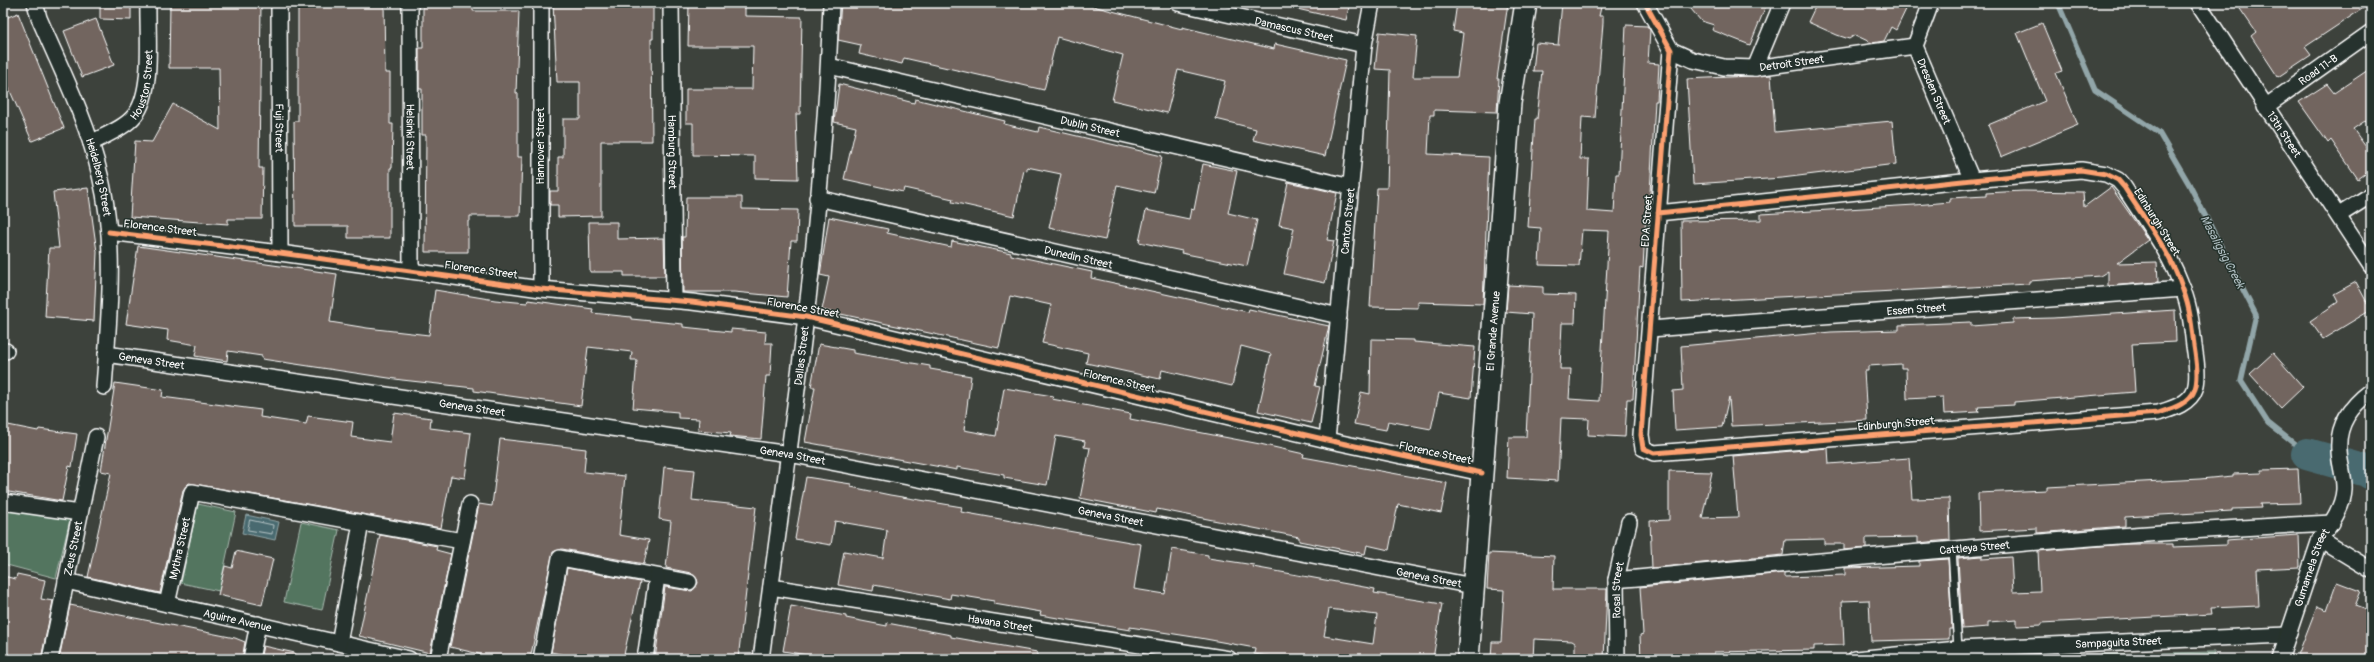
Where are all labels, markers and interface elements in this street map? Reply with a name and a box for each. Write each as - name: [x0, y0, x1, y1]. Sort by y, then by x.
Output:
- street label: Damascus Street: [1254, 14, 1335, 45]
- street label: Houston Street: [127, 49, 155, 123]
- street label: Road 11-B: [2296, 51, 2340, 88]
- street label: Detroit Street: [1759, 52, 1825, 74]
- street label: Dresden Street: [1915, 56, 1954, 127]
- street label: Fuji Street: [273, 103, 286, 153]
- street label: Helsinki Street: [404, 104, 417, 171]
- street label: Hannover Street: [534, 107, 547, 184]
- street label: 13th Street: [2264, 109, 2304, 160]
- street label: Dublin Street: [1059, 113, 1122, 140]
- street label: Hamburg Street: [666, 115, 679, 190]
- street label: Heidelberg Street: [83, 136, 114, 217]
- street label: Edinburgh Street: [2131, 186, 2183, 259]
- street label: Canton Street: [1338, 187, 1357, 255]
- street label: EDA Street: [1639, 194, 1655, 247]
- water label: Masaligsig Creek: [2196, 213, 2248, 292]
- street label: Florence Street: [123, 217, 198, 239]
- street label: Dunedin Street: [1043, 243, 1114, 271]
- street label: Florence Street: [444, 258, 519, 282]
- street label: El Grande Avenue: [1483, 290, 1502, 371]
- street label: Florence Street: [766, 295, 841, 321]
- street label: Essen Street: [1886, 300, 1947, 318]
- street label: Dallas Street: [791, 325, 811, 386]
- street label: Geneva Street: [118, 349, 186, 372]
- street label: Florence Street: [1082, 366, 1157, 396]
- street label: Geneva Street: [438, 396, 507, 419]
- street label: Edinburgh Street: [1857, 414, 1936, 434]
- street label: Florence Street: [1398, 439, 1473, 467]
- street label: Geneva Street: [759, 443, 827, 467]
- street label: Geneva Street: [1077, 503, 1145, 529]
- street label: Mythra Street: [166, 515, 193, 581]
- street label: Zeus Street: [61, 519, 85, 577]
- street label: Gumamela Street: [2291, 525, 2332, 608]
- street label: Cattleya Street: [1939, 538, 2011, 557]
- street label: Rosal Street: [1609, 560, 1627, 619]
- street label: Geneva Street: [1395, 565, 1463, 590]
- street label: Aguirre Avenue: [202, 606, 274, 634]
- street label: Havana Street: [967, 612, 1034, 635]
- street label: Sampaguita Street: [2075, 634, 2162, 651]

